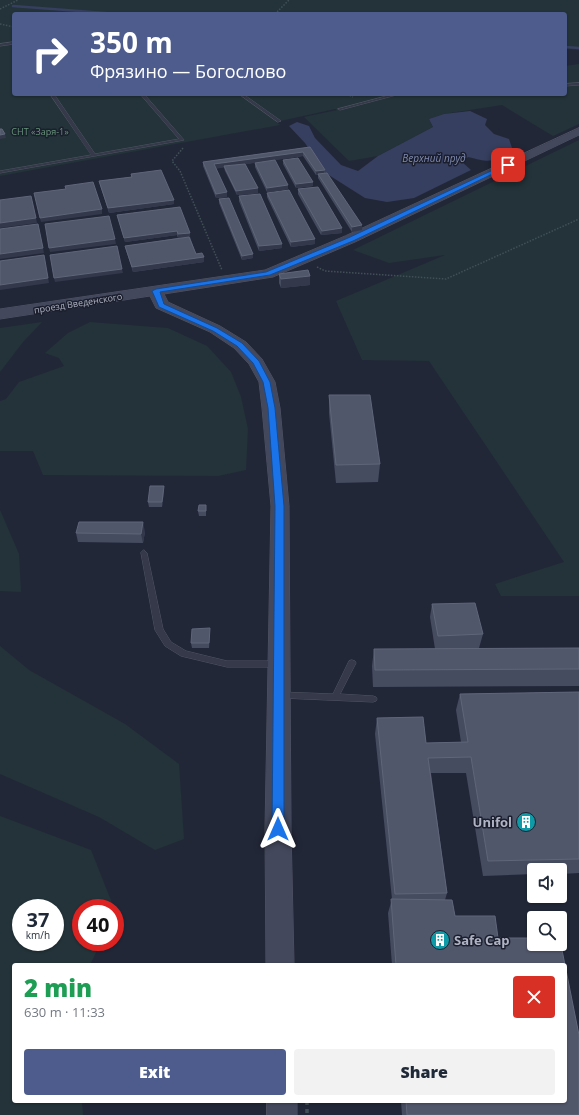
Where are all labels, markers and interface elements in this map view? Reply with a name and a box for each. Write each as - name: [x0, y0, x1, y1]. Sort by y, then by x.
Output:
- text: 350 m: [90, 23, 173, 61]
- icon: right: [24, 28, 76, 80]
- text: Фрязино — Богослово: [90, 59, 286, 83]
- park label: СНТ «Заря-1»: [11, 125, 69, 138]
- pin: [491, 148, 525, 182]
- water label: Верхний пруд: [402, 151, 466, 165]
- icon: arrive: [497, 154, 519, 176]
- street label: проезд Введенского: [33, 290, 123, 316]
- position arrow: [257, 808, 299, 850]
- building icon: Unifol: [515, 811, 537, 833]
- place label: Unifol: [473, 813, 512, 831]
- map controls: [527, 863, 567, 951]
- button: sound: [527, 863, 567, 903]
- speed limit sign: 40: [72, 899, 124, 951]
- text: 37: [27, 906, 49, 933]
- button: search: [527, 911, 567, 951]
- text: km/h: [26, 928, 50, 942]
- building icon: Safe Cap: [429, 929, 451, 951]
- place label: Safe Cap: [454, 931, 509, 949]
- text: 2 min: [24, 971, 92, 1004]
- button: close: [513, 976, 555, 1018]
- text: 630 m · 11:33: [24, 1003, 105, 1021]
- button: Exit: [24, 1049, 286, 1095]
- button: Share: [294, 1049, 555, 1095]

